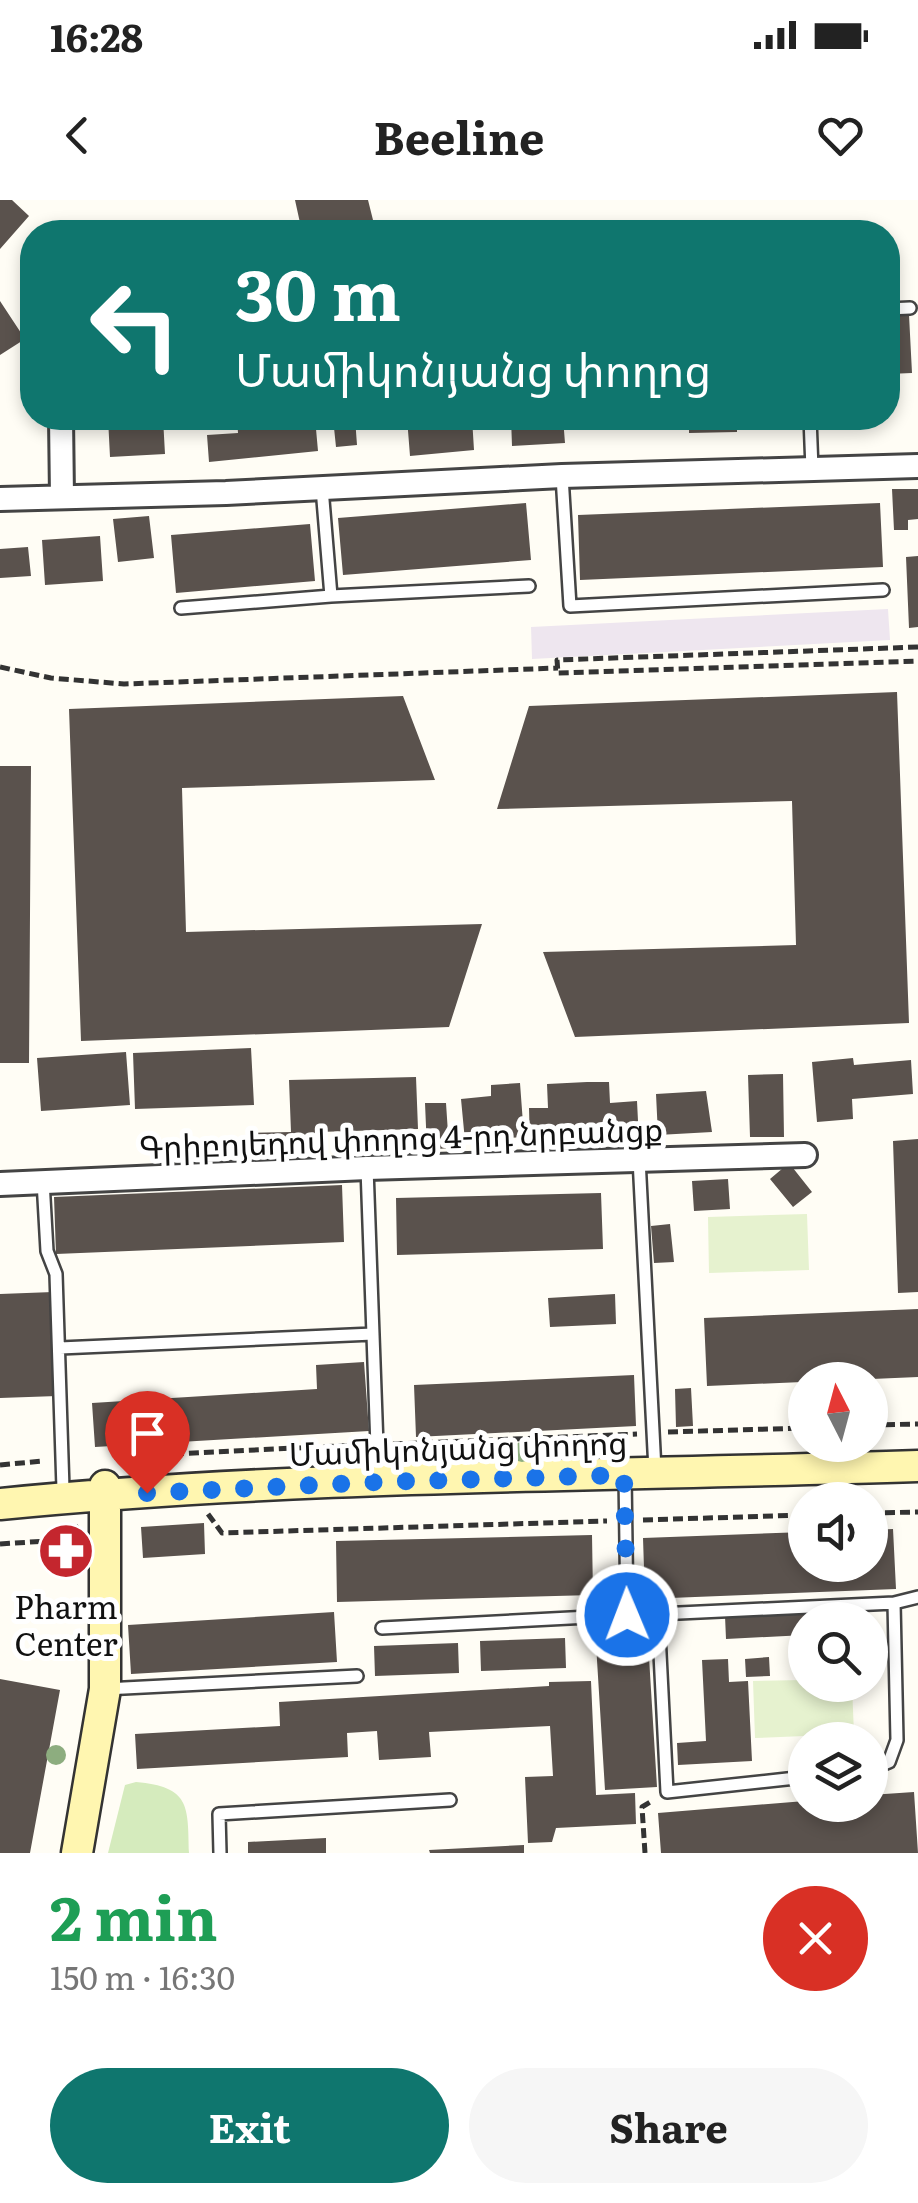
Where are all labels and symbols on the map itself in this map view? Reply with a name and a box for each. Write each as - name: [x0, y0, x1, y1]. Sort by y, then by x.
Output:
- street label: Գրիբոյեդով փողոց 4-րդ նրբանցք: [138, 1103, 664, 1169]
- north arrow: [788, 1362, 888, 1462]
- pin: [105, 1391, 190, 1494]
- street label: Մամիկոնյանց փողոց: [288, 1416, 628, 1476]
- pharmacy icon: Pharm Center: [36, 1521, 96, 1581]
- position arrow: [575, 1563, 679, 1667]
- place label: Pharm Center: [14, 1581, 118, 1666]

